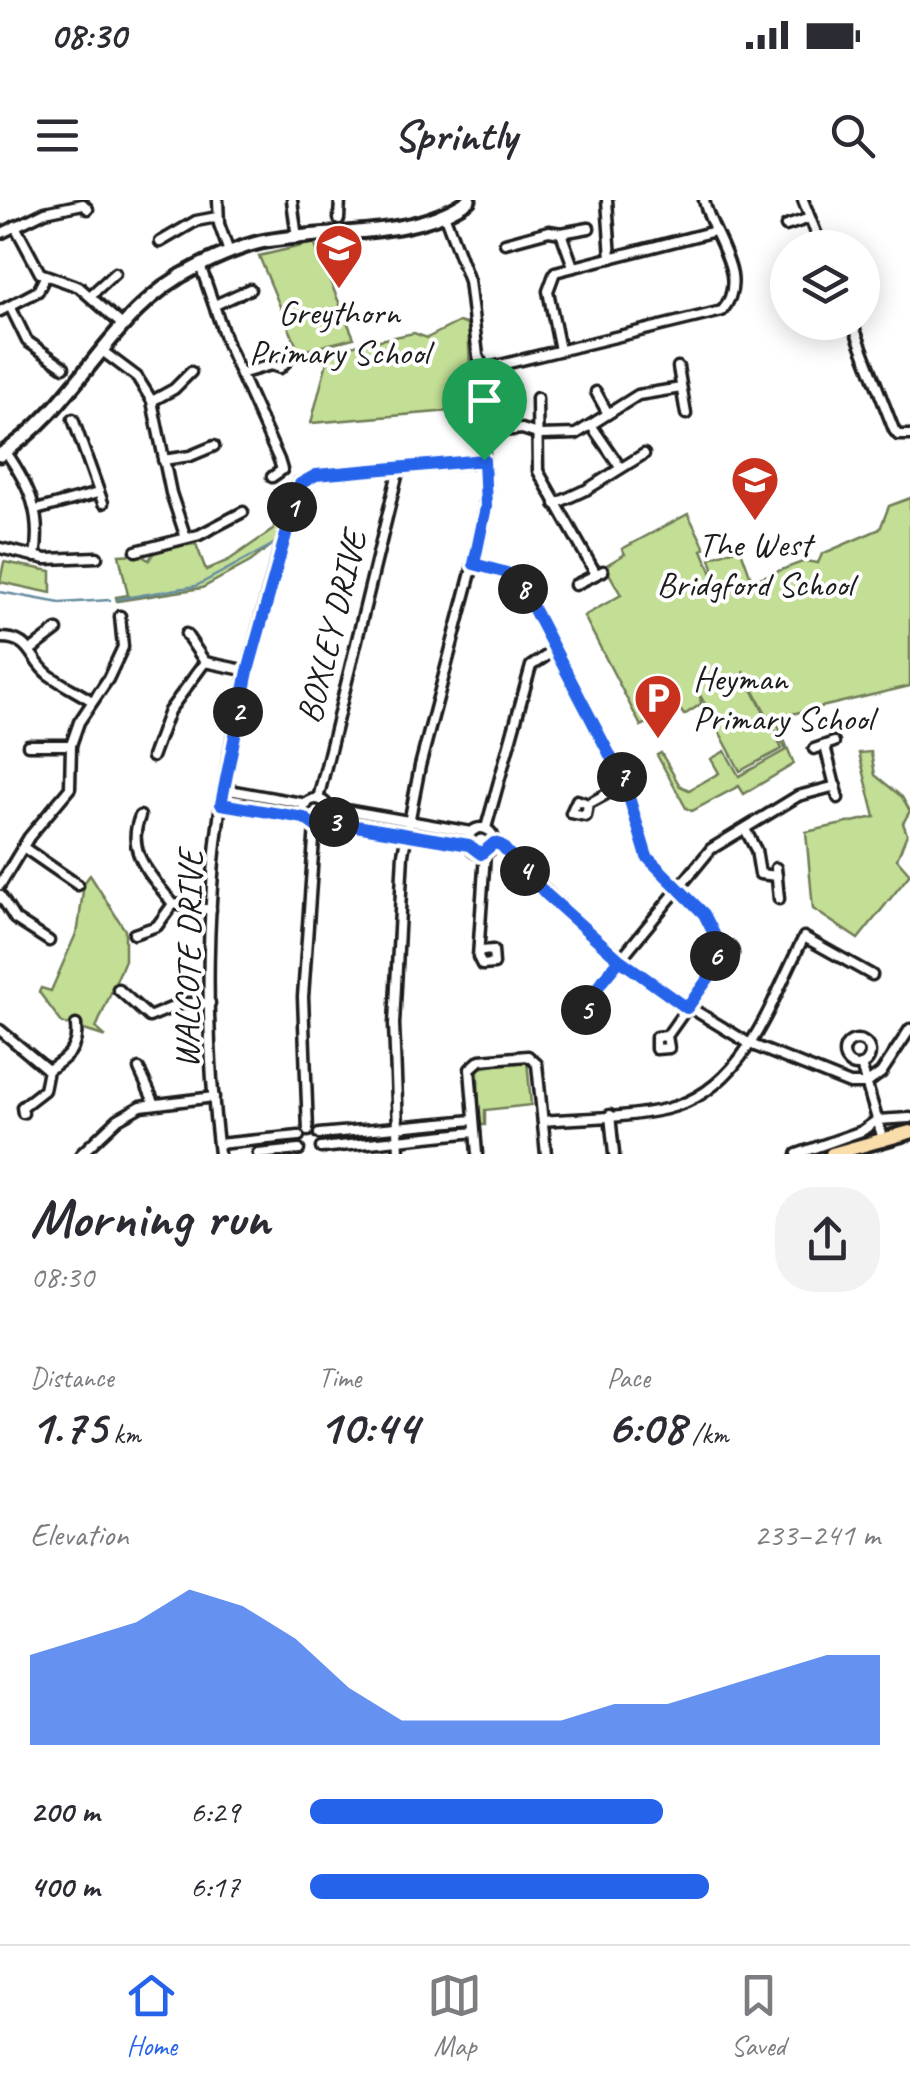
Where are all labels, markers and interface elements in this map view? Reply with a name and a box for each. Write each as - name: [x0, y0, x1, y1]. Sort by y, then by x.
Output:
- text: 08:30: [50, 12, 126, 59]
- text: Sprintly: [393, 107, 517, 164]
- icon: menu: [30, 108, 85, 163]
- icon: search: [825, 108, 880, 163]
- school or university icon: Greythorn Primary School: [313, 222, 365, 290]
- map controls: [770, 230, 880, 340]
- button: layers: [770, 230, 880, 340]
- place label: Greythorn Primary School: [249, 290, 435, 375]
- pin: [442, 358, 527, 461]
- icon: arrive: [457, 373, 512, 428]
- school or university icon: The West Bridgford School: [729, 454, 781, 522]
- pin: 1: [267, 482, 317, 532]
- text: 1: [286, 489, 298, 524]
- street label: BOXLEY DRIVE: [286, 522, 378, 728]
- place label: The West Bridgford School: [657, 522, 859, 607]
- pin: 8: [498, 564, 548, 614]
- text: 8: [517, 571, 529, 606]
- place label: Heyman Primary School: [693, 656, 879, 741]
- parking icon: Heyman Primary School: [632, 672, 684, 740]
- pin: 2: [213, 687, 263, 737]
- text: 2: [232, 694, 244, 729]
- pin: 7: [597, 752, 647, 802]
- text: 7: [616, 759, 628, 794]
- pin: 3: [309, 797, 359, 847]
- text: 3: [328, 804, 340, 839]
- street label: WALCOTE DRIVE: [164, 845, 213, 1068]
- pin: 4: [500, 846, 550, 896]
- text: 4: [519, 853, 531, 888]
- pin: 6: [690, 931, 740, 981]
- text: 6: [708, 938, 722, 973]
- pin: 5: [561, 985, 611, 1035]
- text: 5: [580, 992, 592, 1027]
- text: Morning run: [30, 1183, 270, 1253]
- button: share: [775, 1187, 880, 1292]
- text: 08:30: [30, 1256, 94, 1297]
- text: Distance: [30, 1360, 114, 1395]
- text: Time: [318, 1360, 361, 1395]
- text: Pace: [607, 1360, 650, 1395]
- text: 1.75: [30, 1395, 106, 1458]
- text: 10:44: [318, 1395, 418, 1458]
- text: 6:08: [607, 1395, 685, 1458]
- text: km: [106, 1416, 141, 1451]
- text: /km: [685, 1416, 728, 1451]
- text: Elevation: [30, 1514, 128, 1555]
- text: 233–241 m: [754, 1514, 880, 1555]
- text: 200 m: [30, 1791, 99, 1832]
- text: 6:29: [190, 1791, 240, 1832]
- text: 400 m: [30, 1866, 99, 1907]
- text: 6:17: [190, 1866, 240, 1907]
- tab: Home: [124, 1968, 179, 2063]
- tab: Map: [427, 1968, 482, 2063]
- tab: Saved: [731, 1968, 786, 2063]

